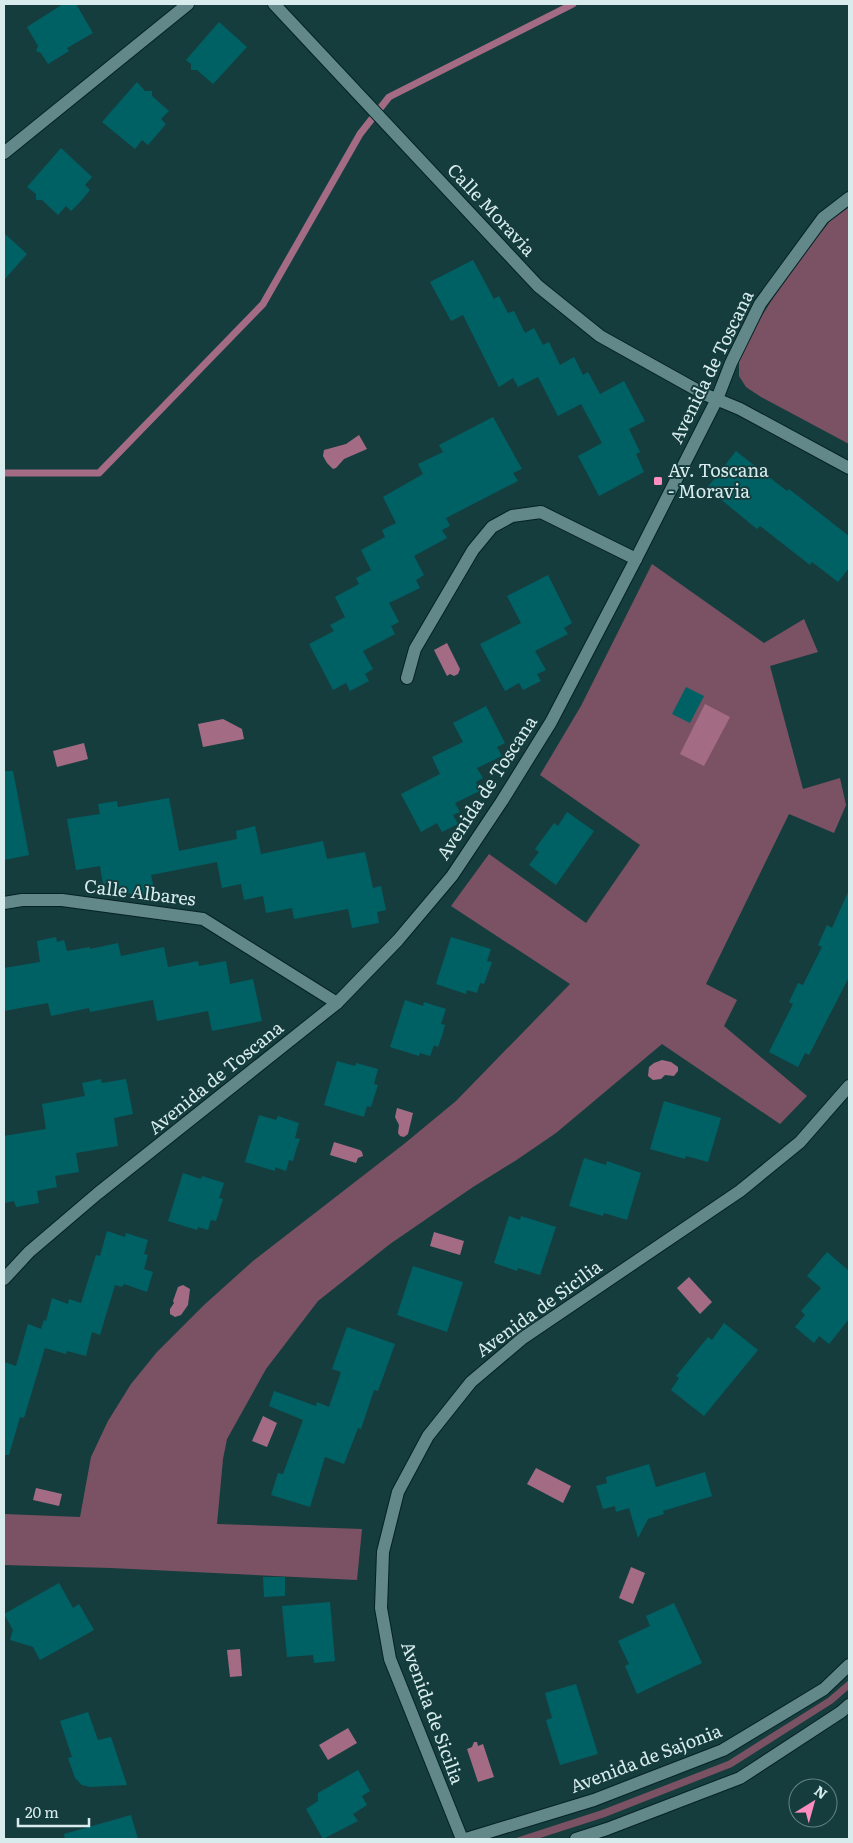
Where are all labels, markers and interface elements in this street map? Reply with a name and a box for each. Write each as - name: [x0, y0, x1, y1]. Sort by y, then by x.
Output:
- street label: Calle Moravia: [442, 156, 543, 262]
- street label: Avenida de Toscana: [662, 285, 760, 448]
- place label: Av. Toscana - Moravia: [668, 456, 769, 504]
- marker: Av. Toscana - Moravia: [652, 475, 664, 487]
- street label: Avenida de Toscana: [429, 709, 543, 865]
- street label: Calle Albares: [83, 871, 198, 912]
- street label: Avenida de Toscana: [141, 1013, 289, 1140]
- street label: Avenida de Sicilia: [469, 1252, 607, 1363]
- street label: Avenida de Sicilia: [395, 1637, 472, 1788]
- street label: Avenida de Sajonia: [566, 1716, 726, 1799]
- north arrow: [788, 1778, 838, 1828]
- text: N: [811, 1780, 832, 1803]
- scale bar: [18, 1796, 89, 1828]
- text: 20 m: [25, 1800, 59, 1823]

